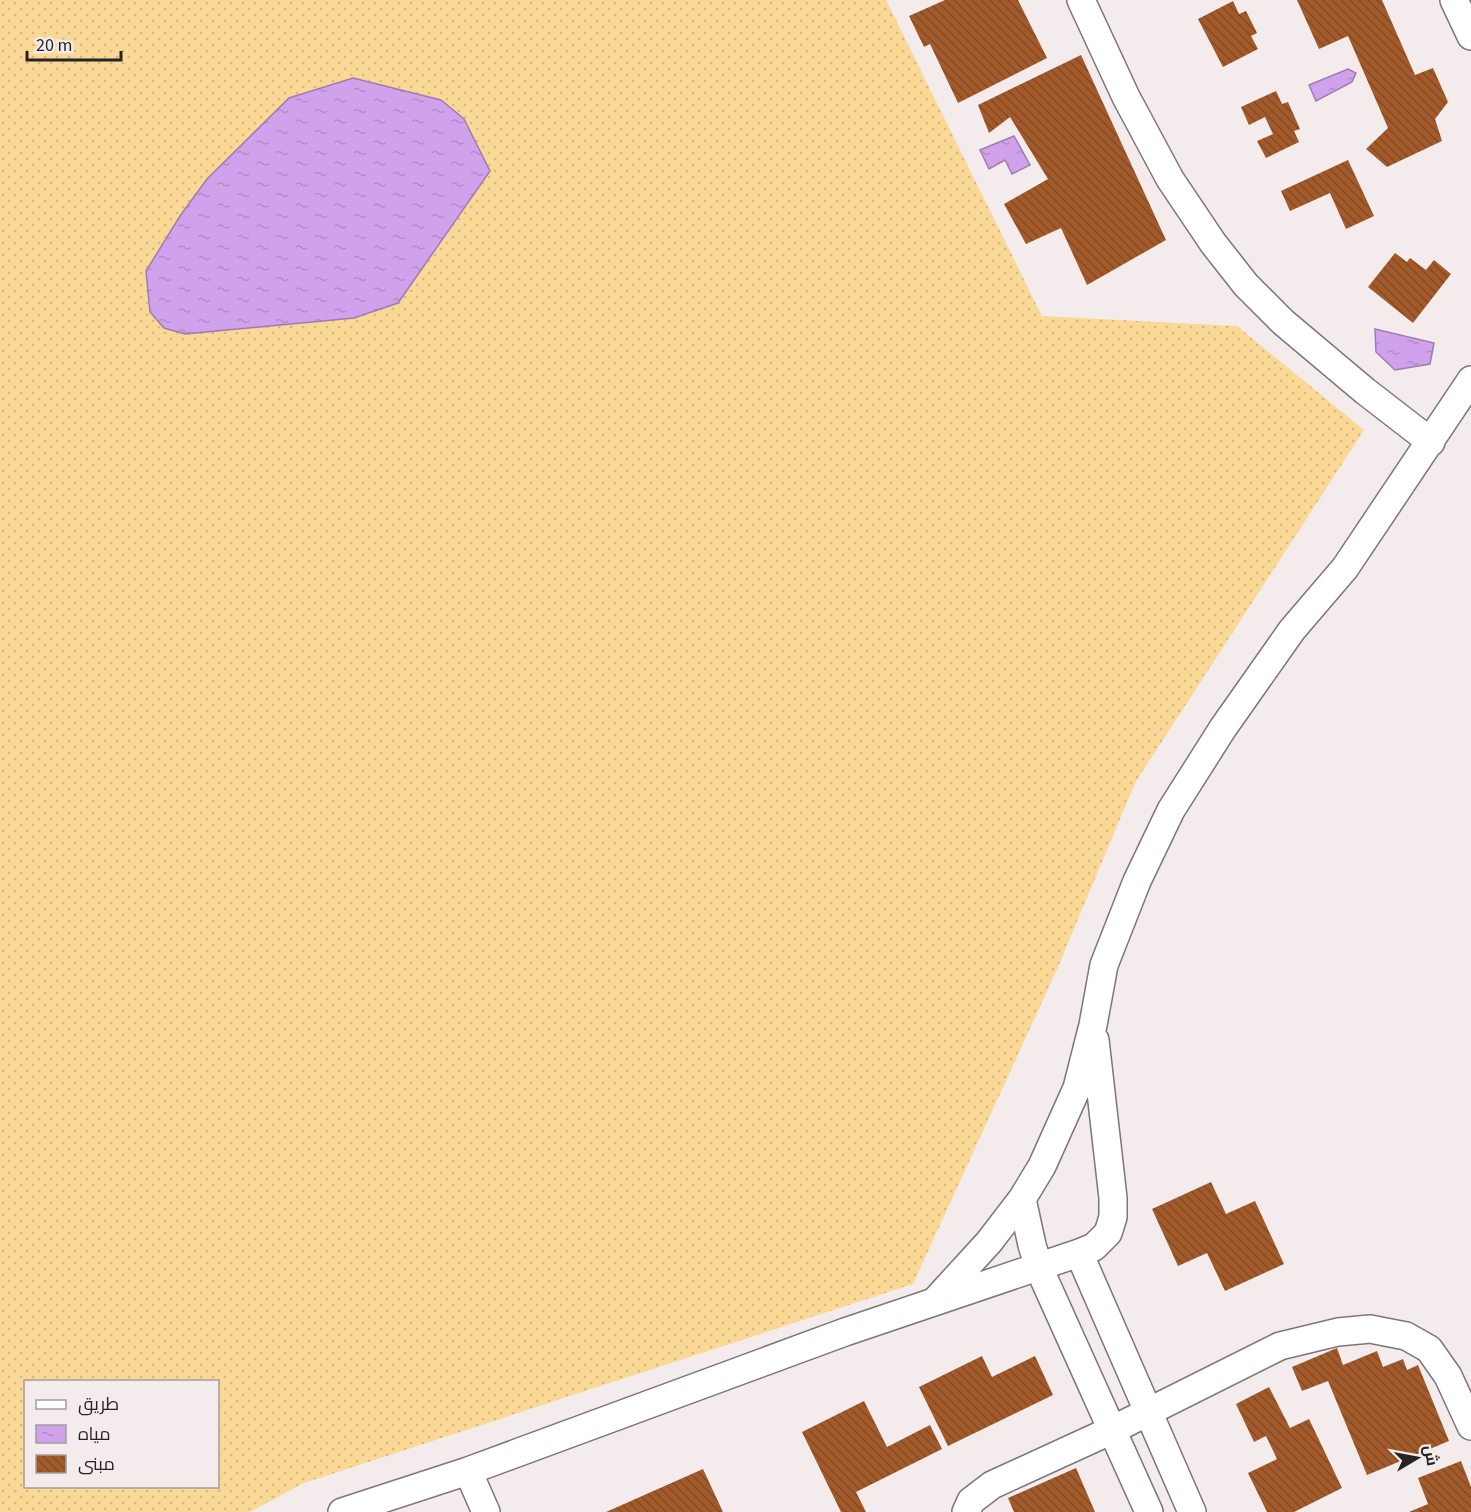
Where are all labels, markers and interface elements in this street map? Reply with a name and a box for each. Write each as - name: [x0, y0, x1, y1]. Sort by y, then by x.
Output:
- scale bar: [27, 24, 122, 62]
- text: 20 m: [36, 33, 72, 58]
- legend: [24, 1380, 219, 1488]
- text: طريق: [78, 1392, 119, 1417]
- text: مياه: [78, 1422, 111, 1447]
- north arrow: [1387, 1428, 1447, 1488]
- text: ش: [1418, 1444, 1443, 1468]
- text: مبنى: [78, 1452, 115, 1477]

